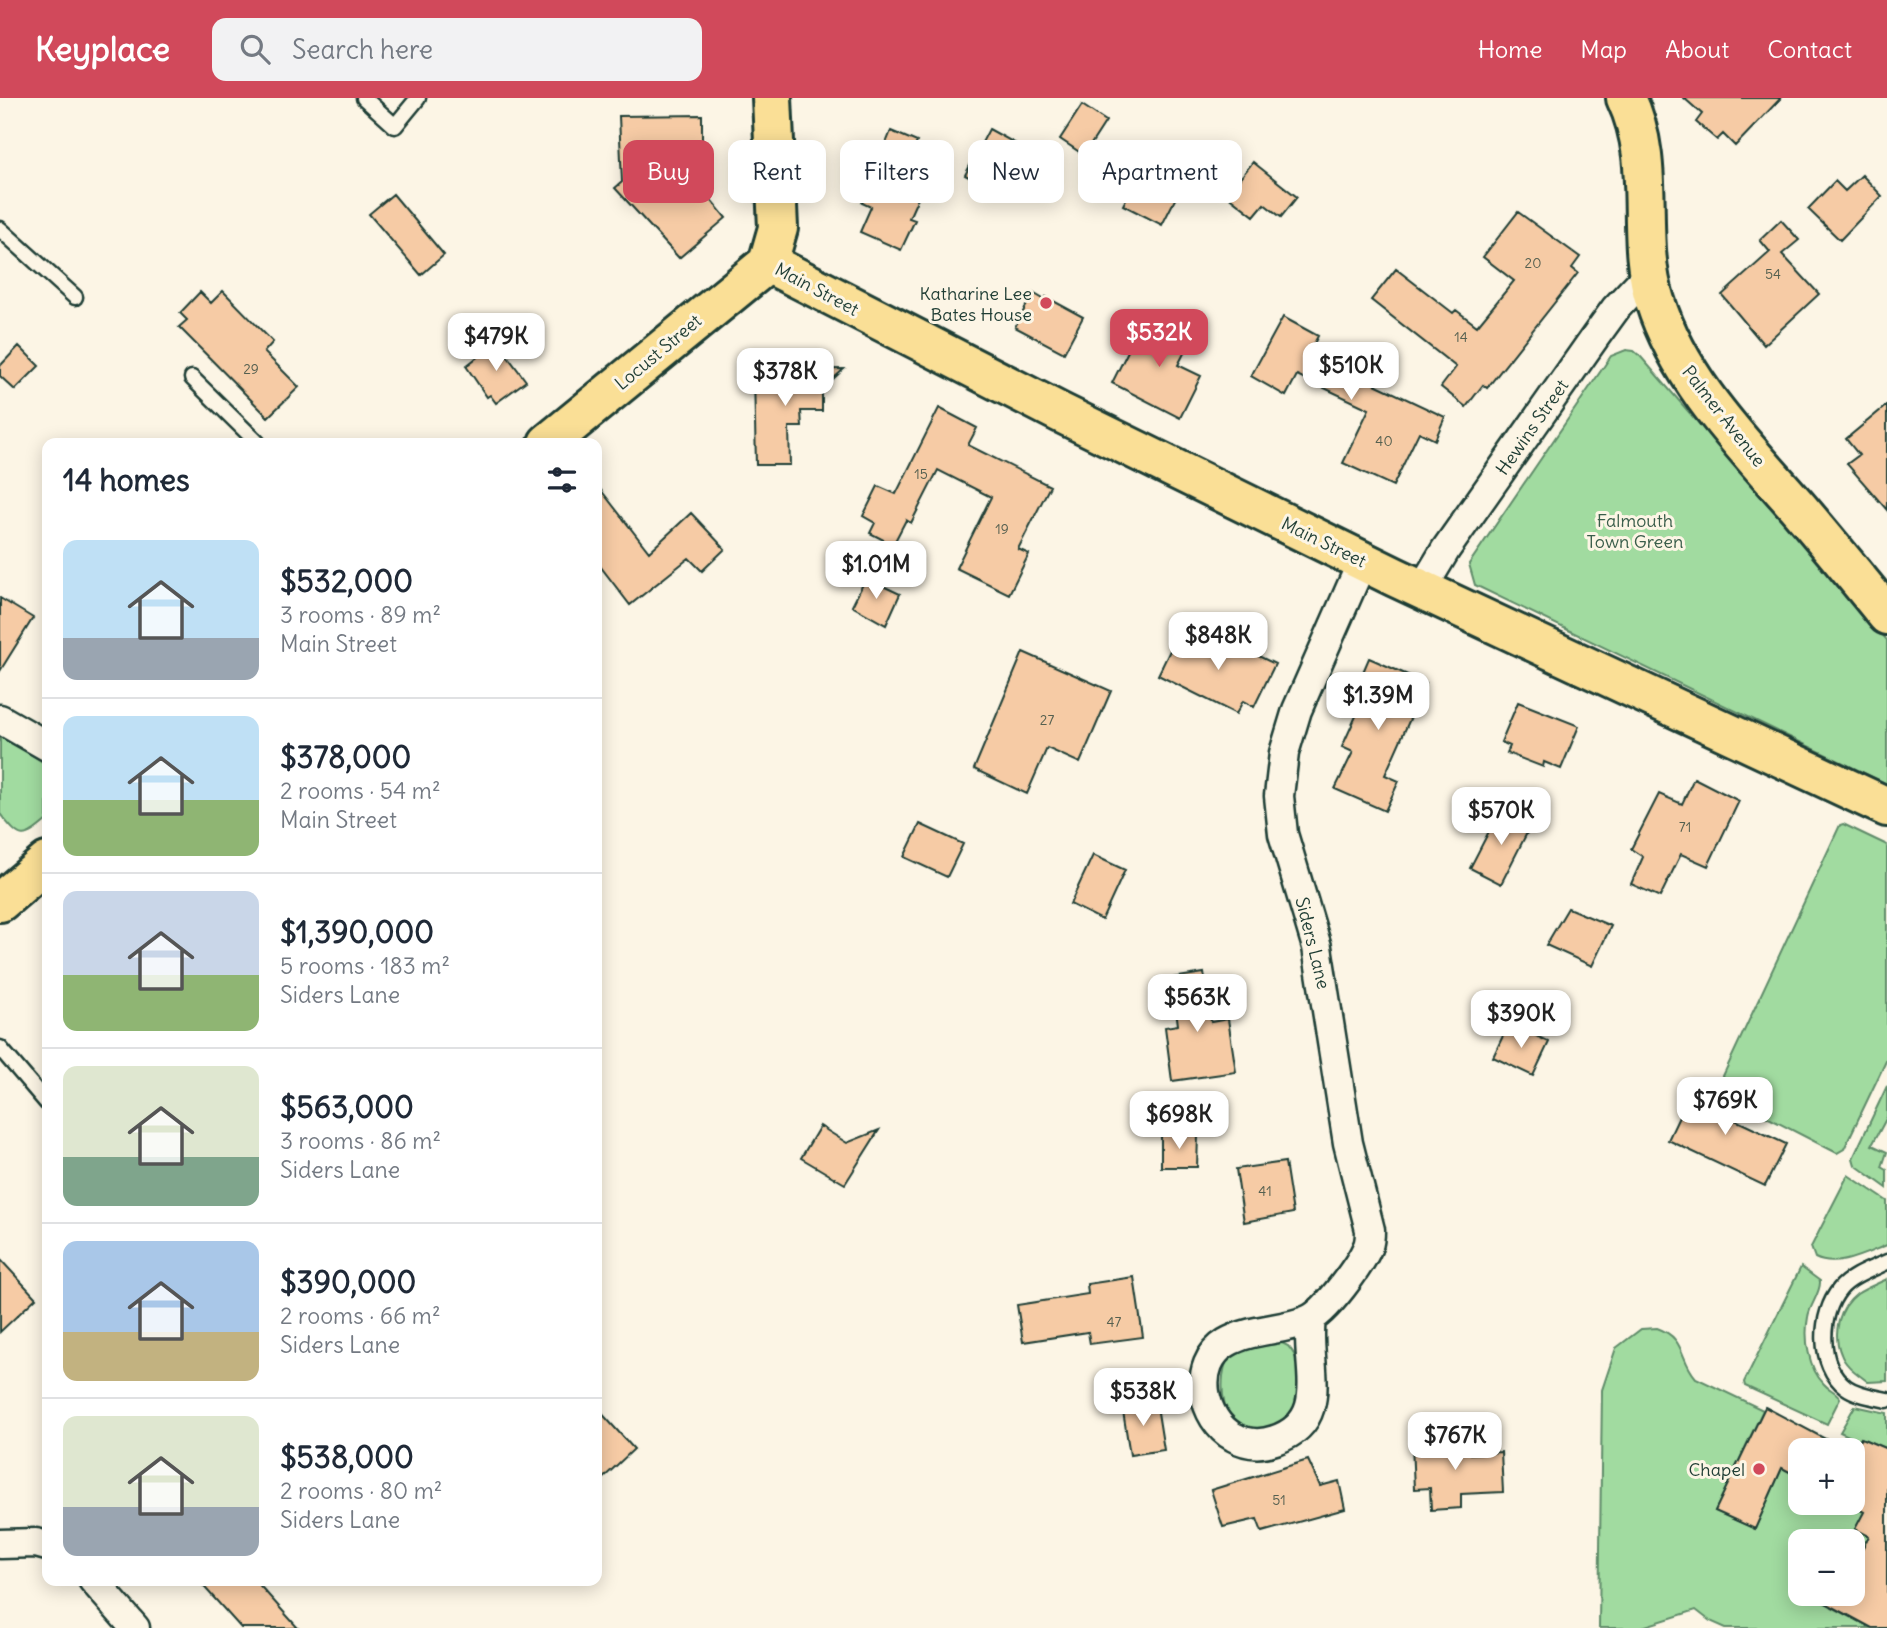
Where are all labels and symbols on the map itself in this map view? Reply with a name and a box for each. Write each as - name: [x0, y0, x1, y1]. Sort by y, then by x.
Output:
- house number: 20: [1525, 254, 1541, 272]
- street label: Main Street: [771, 257, 863, 321]
- house number: 54: [1765, 265, 1781, 283]
- place label: Katharine Lee Bates House: [920, 282, 1032, 326]
- marker: Katharine Lee Bates House: [1038, 295, 1054, 311]
- street label: Locust Street: [610, 309, 706, 395]
- pin: $532K: [1110, 310, 1208, 369]
- pin: $479K: [447, 314, 545, 373]
- house number: 14: [1454, 328, 1468, 346]
- pin: $510K: [1302, 342, 1400, 402]
- pin: $378K: [736, 348, 834, 408]
- house number: 29: [243, 360, 259, 378]
- street label: Palmer Avenue: [1677, 361, 1771, 471]
- street label: Hewins Street: [1491, 375, 1573, 479]
- house number: 40: [1375, 432, 1393, 450]
- house number: 15: [914, 465, 928, 483]
- park label: Falmouth Town Green: [1587, 509, 1683, 553]
- street label: Main Street: [1278, 512, 1370, 572]
- house number: 19: [995, 520, 1009, 538]
- pin: $1.01M: [819, 542, 933, 601]
- pin: $848K: [1169, 612, 1267, 672]
- pin: $1.39M: [1321, 672, 1435, 732]
- house number: 27: [1040, 711, 1054, 729]
- pin: $570K: [1452, 788, 1550, 847]
- house number: 71: [1679, 818, 1691, 836]
- street label: Siders Lane: [1290, 895, 1336, 991]
- pin: $563K: [1148, 974, 1246, 1034]
- pin: $390K: [1472, 990, 1570, 1050]
- pin: $769K: [1676, 1077, 1774, 1137]
- pin: $698K: [1130, 1091, 1228, 1151]
- house number: 41: [1258, 1182, 1272, 1200]
- house number: 47: [1107, 1313, 1122, 1331]
- pin: $538K: [1094, 1368, 1192, 1428]
- pin: $767K: [1406, 1412, 1504, 1472]
- place label: Chapel: [1688, 1458, 1745, 1481]
- marker: Chapel: [1751, 1461, 1767, 1477]
- house number: 51: [1272, 1491, 1286, 1509]

